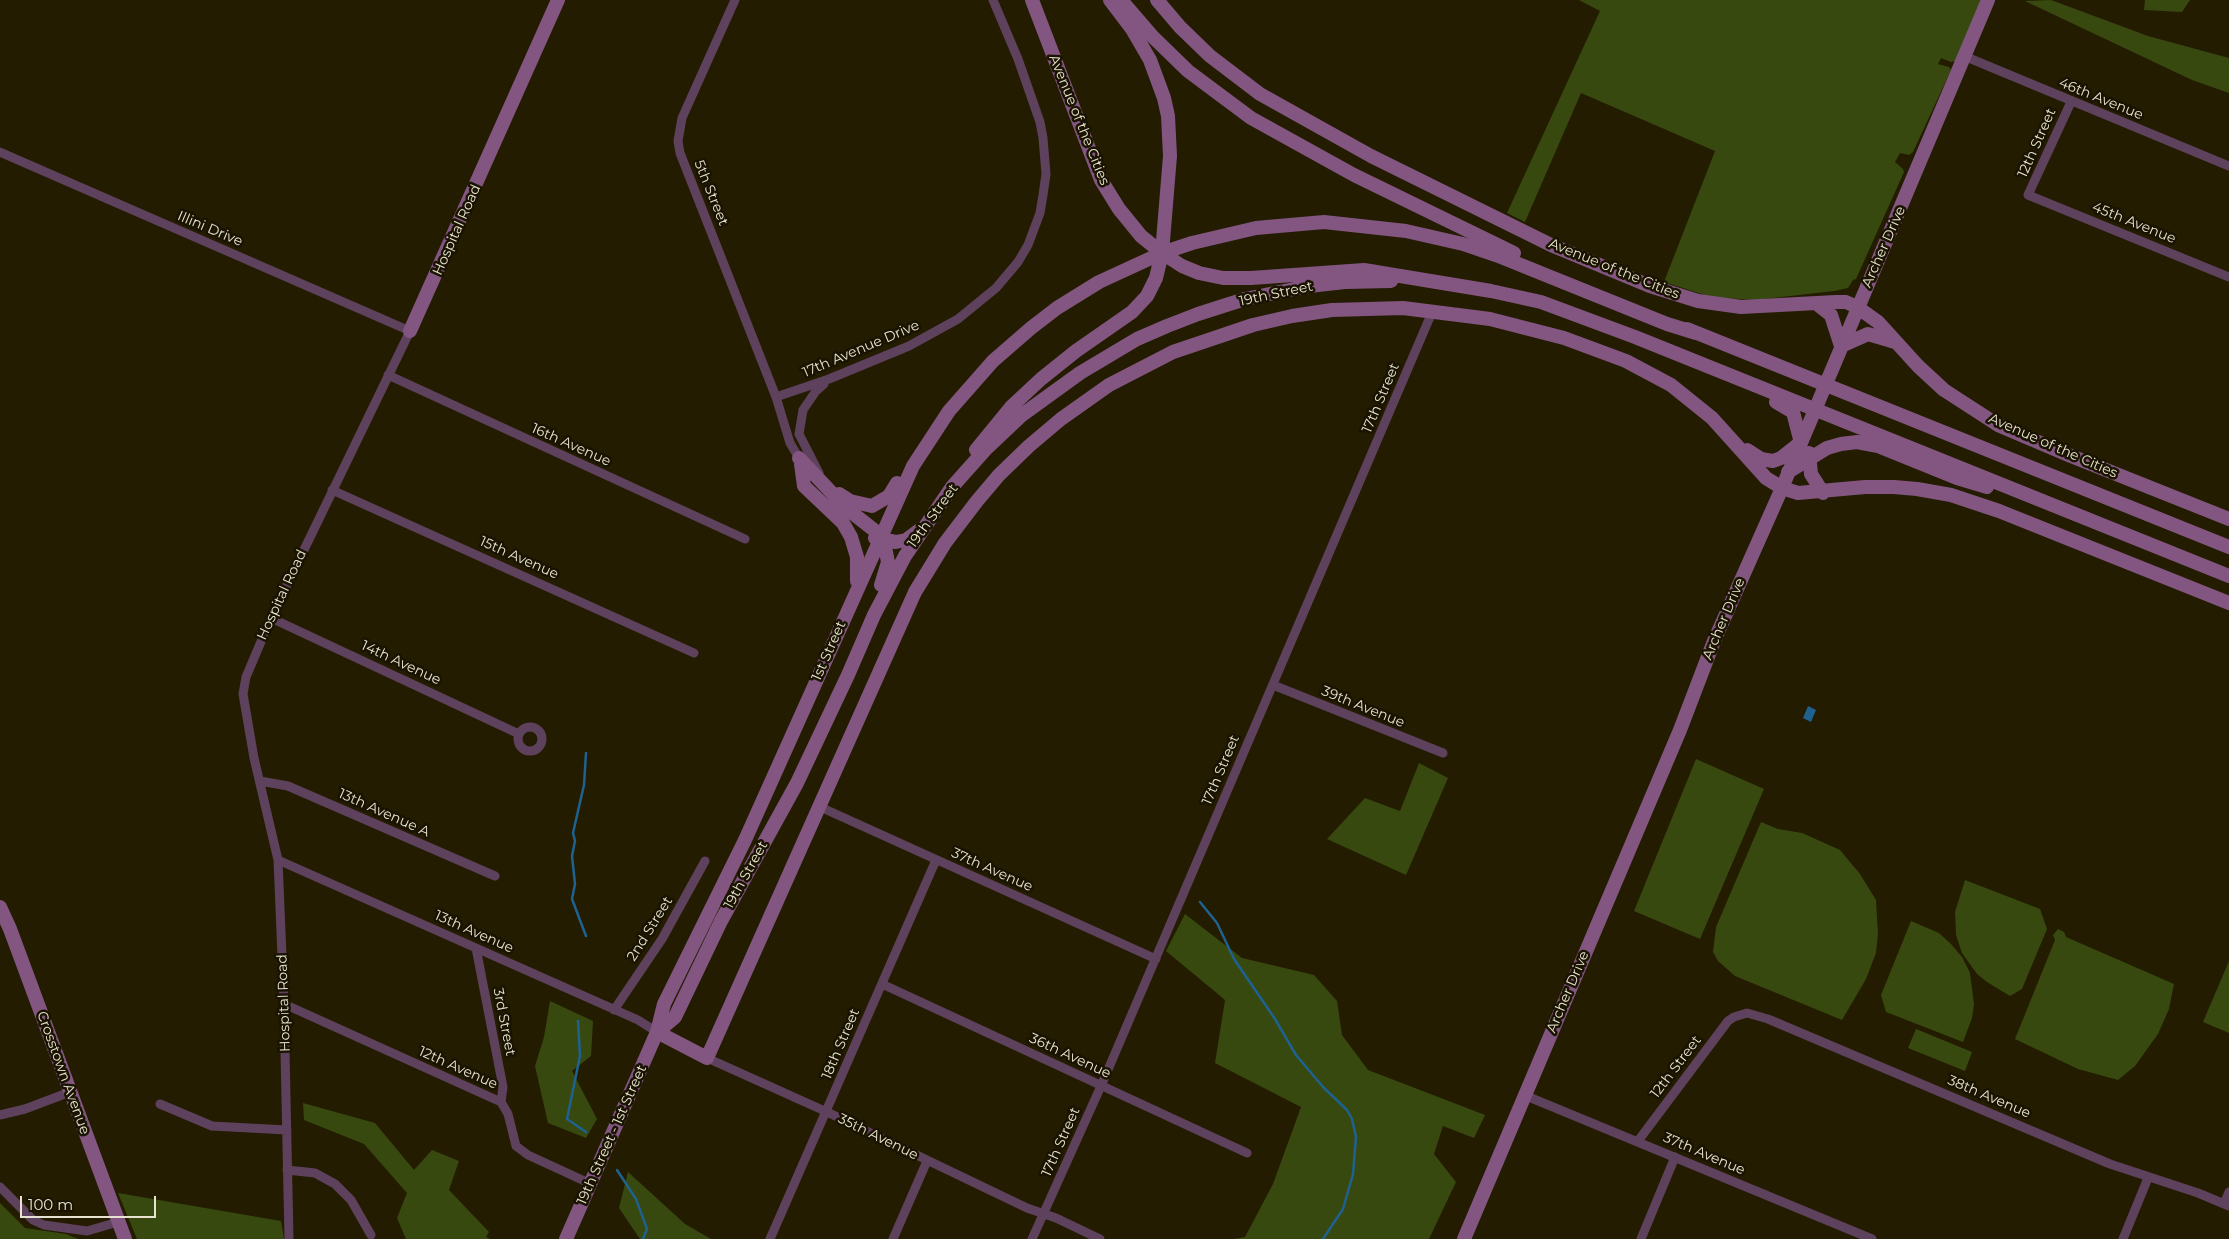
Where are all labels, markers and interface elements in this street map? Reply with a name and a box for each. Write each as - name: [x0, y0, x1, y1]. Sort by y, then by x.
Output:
- street label: Avenue of the Cities: [1045, 52, 1113, 188]
- street label: 46th Avenue: [2056, 74, 2146, 124]
- street label: 12th Street: [2014, 106, 2060, 180]
- street label: 5th Street: [690, 158, 732, 228]
- street label: Hospital Road: [429, 182, 485, 278]
- street label: 45th Avenue: [2090, 199, 2178, 247]
- street label: Archer Drive: [1859, 204, 1909, 290]
- street label: Illini Drive: [175, 208, 245, 250]
- street label: Avenue of the Cities: [1546, 235, 1682, 303]
- street label: 19th Street: [1238, 278, 1314, 310]
- street label: 17th Avenue Drive: [800, 317, 922, 381]
- street label: 17th Street: [1359, 361, 1403, 435]
- street label: Avenue of the Cities: [1986, 410, 2120, 482]
- street label: 16th Avenue: [529, 420, 613, 470]
- street label: 19th Street: [904, 481, 962, 551]
- street label: 15th Avenue: [477, 533, 561, 583]
- street label: Hospital Road: [254, 547, 310, 643]
- street label: Archer Drive: [1699, 576, 1749, 662]
- street label: 1st Street: [808, 619, 850, 683]
- street label: 14th Avenue: [358, 637, 444, 689]
- street label: 39th Avenue: [1319, 683, 1407, 731]
- street label: 17th Street: [1199, 733, 1243, 807]
- street label: 13th Avenue A: [336, 785, 432, 841]
- street label: 19th Street: [721, 838, 771, 912]
- street label: 37th Avenue: [949, 845, 1035, 895]
- street label: 2nd Street: [624, 894, 676, 964]
- street label: 13th Avenue: [432, 907, 516, 957]
- street label: Archer Drive: [1543, 949, 1593, 1035]
- street label: Hospital Road: [274, 954, 294, 1052]
- street label: 3rd Street: [489, 987, 519, 1057]
- street label: 18th Street: [819, 1006, 863, 1082]
- street label: Crosstown Avenue: [33, 1009, 93, 1137]
- street label: 36th Avenue: [1027, 1030, 1113, 1082]
- street label: 12th Street: [1647, 1032, 1705, 1102]
- street label: 12th Avenue: [416, 1043, 500, 1093]
- street label: 19th Street - 1st Street: [574, 1063, 650, 1207]
- street label: 38th Avenue: [1945, 1072, 2033, 1122]
- street label: 17th Street: [1038, 1105, 1084, 1179]
- street label: 35th Avenue: [835, 1110, 921, 1164]
- street label: 37th Avenue: [1660, 1129, 1748, 1179]
- scale bar: [22, 1186, 159, 1218]
- text: 100 m: [28, 1195, 73, 1214]

